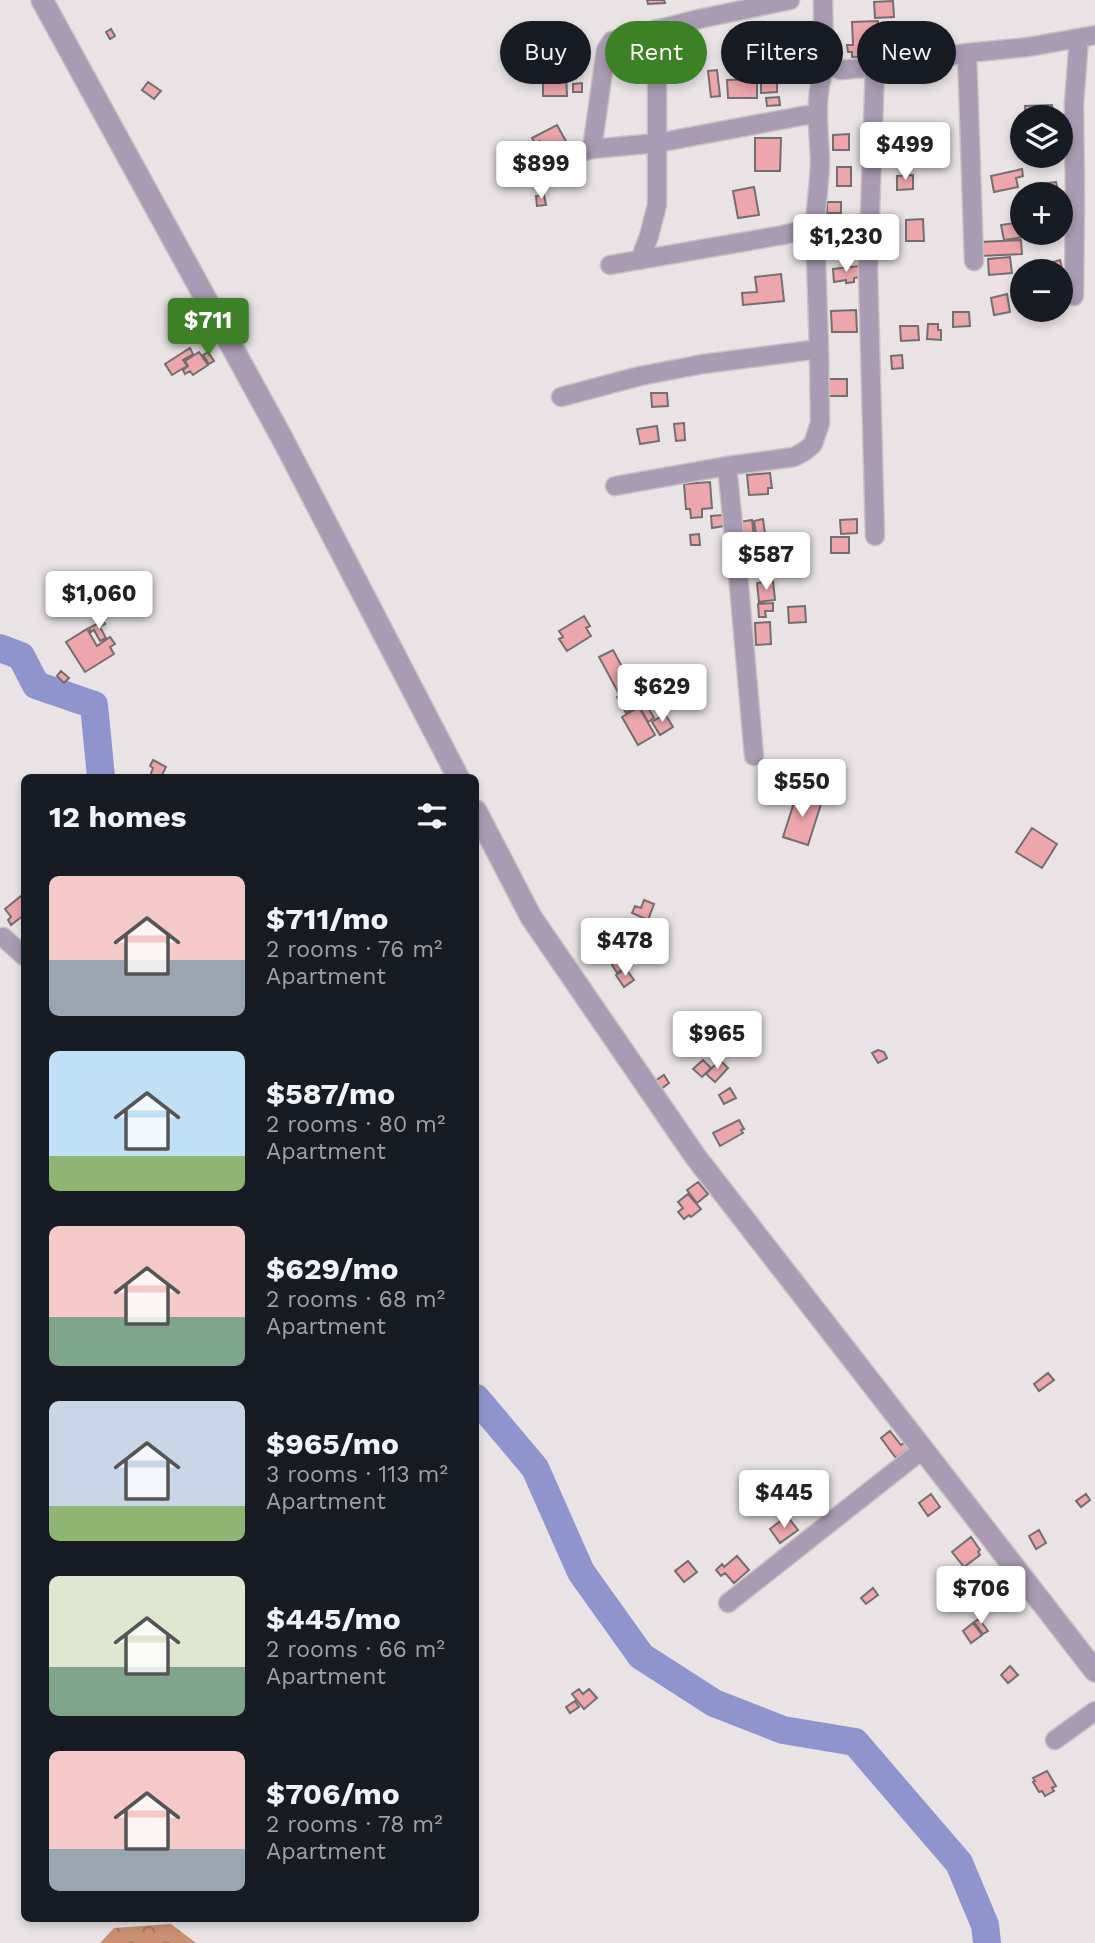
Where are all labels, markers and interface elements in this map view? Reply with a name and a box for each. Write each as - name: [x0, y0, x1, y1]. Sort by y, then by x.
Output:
- chip: Buy: [500, 21, 591, 84]
- chip: Rent: [605, 21, 707, 84]
- chip: Filters: [721, 21, 843, 84]
- chip: New: [857, 21, 956, 84]
- map controls: [1010, 105, 1073, 322]
- button: layers: [1010, 105, 1073, 168]
- pin: $499: [864, 122, 946, 182]
- text: $499: [876, 131, 934, 158]
- pin: $899: [500, 142, 582, 201]
- text: $899: [512, 150, 570, 177]
- button: +: [1010, 182, 1073, 245]
- pin: $1,230: [789, 215, 903, 274]
- text: $1,230: [809, 223, 883, 250]
- button: −: [1010, 259, 1073, 322]
- pin: $711: [167, 298, 249, 358]
- text: $711: [184, 307, 232, 334]
- pin: $587: [725, 532, 807, 592]
- text: $587: [738, 541, 794, 568]
- pin: $1,060: [42, 572, 156, 631]
- text: $1,060: [62, 580, 136, 607]
- pin: $629: [621, 664, 703, 724]
- text: $629: [634, 673, 690, 700]
- pin: $550: [761, 760, 843, 819]
- text: $550: [774, 768, 830, 795]
- icon: filters: [413, 797, 451, 835]
- text: 12 homes: [49, 799, 187, 834]
- text: $711/mo: [266, 901, 389, 936]
- icon: home: [105, 904, 189, 988]
- pin: $478: [584, 918, 666, 978]
- text: $478: [597, 927, 653, 954]
- text: 2 rooms · 76 m²: [266, 936, 442, 963]
- text: Apartment: [266, 963, 386, 990]
- pin: $965: [676, 1012, 758, 1071]
- text: $965: [689, 1020, 745, 1047]
- text: $587/mo: [266, 1076, 395, 1111]
- icon: home: [105, 1079, 189, 1163]
- text: 2 rooms · 80 m²: [266, 1111, 445, 1138]
- text: Apartment: [266, 1138, 386, 1165]
- text: $629/mo: [266, 1251, 399, 1286]
- icon: home: [105, 1254, 189, 1338]
- text: 2 rooms · 68 m²: [266, 1286, 445, 1313]
- text: Apartment: [266, 1313, 386, 1340]
- text: $965/mo: [266, 1426, 399, 1461]
- icon: home: [105, 1429, 189, 1513]
- text: 3 rooms · 113 m²: [266, 1461, 448, 1488]
- pin: $445: [743, 1470, 825, 1530]
- text: $445: [755, 1479, 813, 1506]
- text: Apartment: [266, 1488, 386, 1515]
- pin: $706: [940, 1566, 1022, 1626]
- text: $706: [952, 1575, 1010, 1602]
- text: $445/mo: [266, 1601, 401, 1636]
- icon: home: [105, 1604, 189, 1688]
- text: 2 rooms · 66 m²: [266, 1636, 445, 1663]
- text: Apartment: [266, 1663, 386, 1690]
- text: $706/mo: [266, 1776, 400, 1811]
- icon: home: [105, 1779, 189, 1863]
- text: 2 rooms · 78 m²: [266, 1811, 443, 1838]
- text: Apartment: [266, 1838, 386, 1865]

